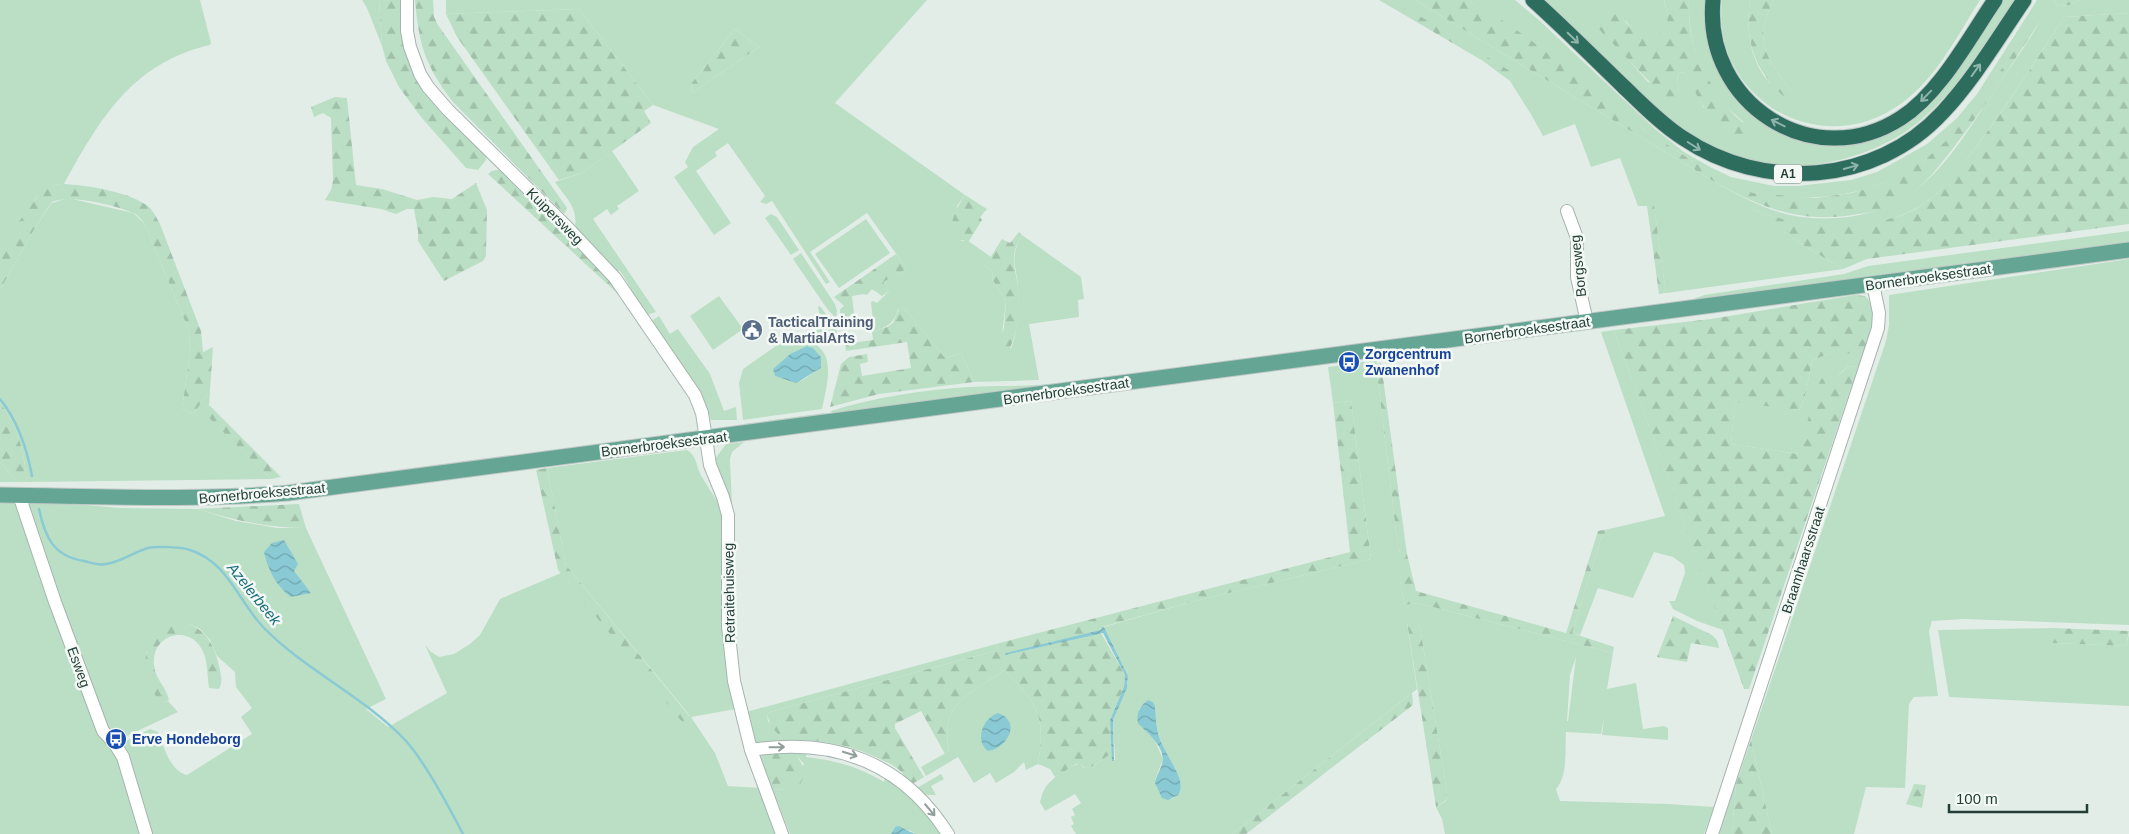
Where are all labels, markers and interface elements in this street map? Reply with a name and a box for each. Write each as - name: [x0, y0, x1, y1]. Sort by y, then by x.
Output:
- one-way arrow: [1567, 32, 1579, 44]
- one-way arrow: [1971, 64, 1982, 77]
- one-way arrow: [1920, 90, 1932, 103]
- one-way arrow: [1771, 118, 1786, 127]
- one-way arrow: [1687, 141, 1701, 151]
- one-way arrow: [1842, 162, 1858, 171]
- road number: A1: [1774, 164, 1802, 183]
- street label: Kuipersweg: [523, 184, 587, 248]
- street label: Borgsweg: [1567, 234, 1589, 298]
- street label: Bornerbroeksestraat: [1864, 260, 1992, 294]
- street label: Bornerbroeksestraat: [1463, 313, 1591, 347]
- place label: TacticalTraining & MartialArts: [768, 314, 874, 346]
- public building icon: TacticalTraining & MartialArts: [740, 318, 764, 342]
- place label: Zorgcentrum Zwanenhof: [1365, 346, 1451, 378]
- bus stop icon: Zorgcentrum Zwanenhof: [1337, 350, 1361, 374]
- street label: Bornerbroeksestraat: [1002, 374, 1130, 408]
- street label: Bornerbroeksestraat: [600, 428, 728, 460]
- street label: Bornerbroeksestraat: [198, 479, 326, 506]
- street label: Braamhaarsstraat: [1778, 505, 1828, 615]
- street label: Retraitehuisweg: [720, 543, 738, 643]
- water label: Azelerbeek: [224, 558, 286, 629]
- street label: Esweg: [64, 645, 94, 689]
- bus stop icon: Erve Hondeborg: [104, 727, 128, 751]
- place label: Erve Hondeborg: [132, 731, 241, 747]
- one-way arrow: [768, 742, 785, 752]
- one-way arrow: [842, 750, 858, 760]
- scale bar: [1949, 782, 2086, 814]
- text: 100 m: [1956, 790, 1998, 807]
- one-way arrow: [925, 804, 936, 817]

